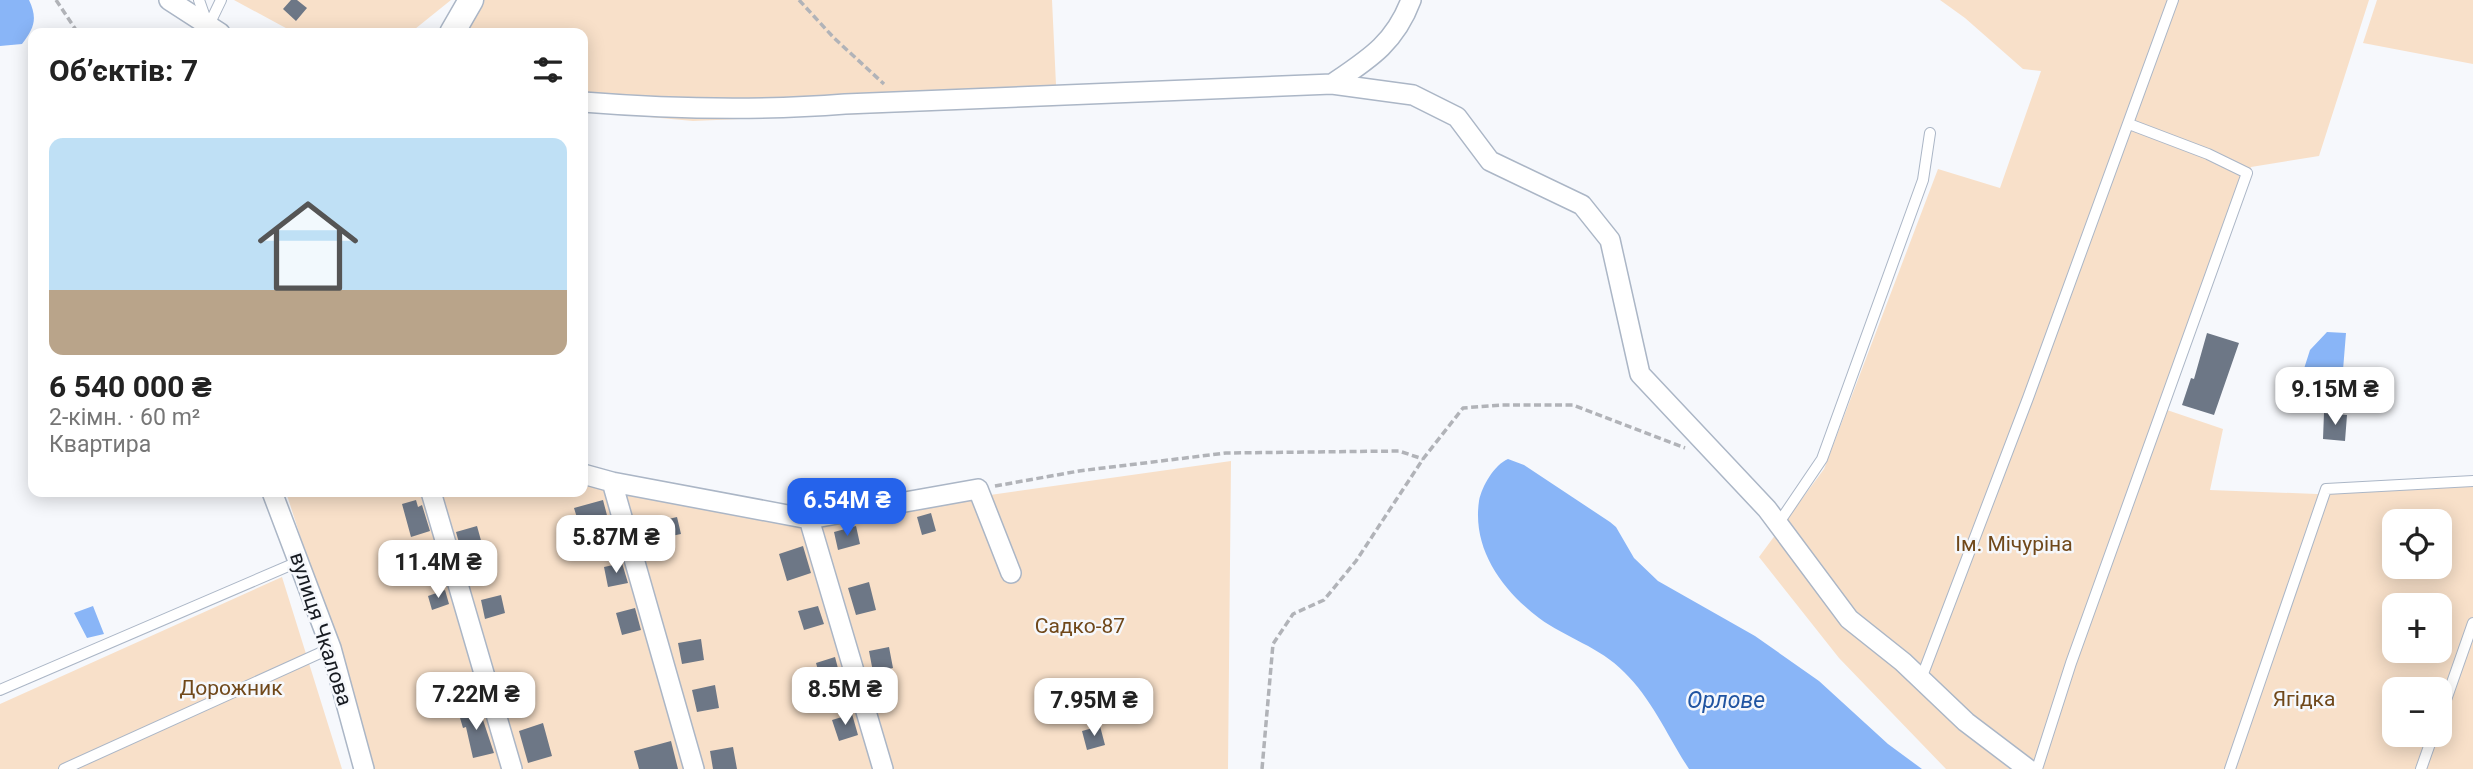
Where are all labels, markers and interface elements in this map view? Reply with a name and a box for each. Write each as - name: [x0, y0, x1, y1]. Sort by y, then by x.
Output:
- icon: filters: [529, 51, 567, 89]
- text: Об’єктів: 7: [49, 53, 198, 88]
- icon: home: [245, 183, 371, 309]
- pin: 9.15M ₴: [2270, 368, 2400, 427]
- text: 6 540 000 ₴: [49, 369, 212, 404]
- text: 9.15M ₴: [2291, 376, 2379, 403]
- text: 2-кімн. · 60 m²: [49, 404, 200, 431]
- text: Квартира: [49, 431, 151, 458]
- pin: 6.54M ₴: [782, 478, 912, 538]
- text: 6.54M ₴: [803, 487, 891, 514]
- map controls: [2382, 509, 2452, 747]
- button: locate: [2382, 509, 2452, 579]
- pin: 5.87M ₴: [551, 516, 681, 575]
- text: 5.87M ₴: [572, 524, 660, 551]
- park label: Ім. Мічуріна: [1955, 532, 2073, 556]
- pin: 11.4M ₴: [373, 540, 503, 600]
- street label: вулиця Чкалова: [285, 549, 357, 709]
- text: 11.4M ₴: [394, 549, 482, 576]
- button: +: [2382, 593, 2452, 663]
- park label: Садко-87: [1035, 614, 1125, 638]
- pin: 8.5M ₴: [788, 668, 902, 727]
- pin: 7.22M ₴: [411, 672, 541, 732]
- park label: Дорожник: [180, 676, 283, 700]
- text: 8.5M ₴: [808, 676, 882, 703]
- button: −: [2382, 677, 2452, 747]
- pin: 7.95M ₴: [1029, 678, 1159, 738]
- text: 7.22M ₴: [432, 681, 520, 708]
- text: 7.95M ₴: [1050, 687, 1138, 714]
- water label: Орлове: [1687, 687, 1765, 714]
- park label: Ягідка: [2273, 687, 2335, 711]

